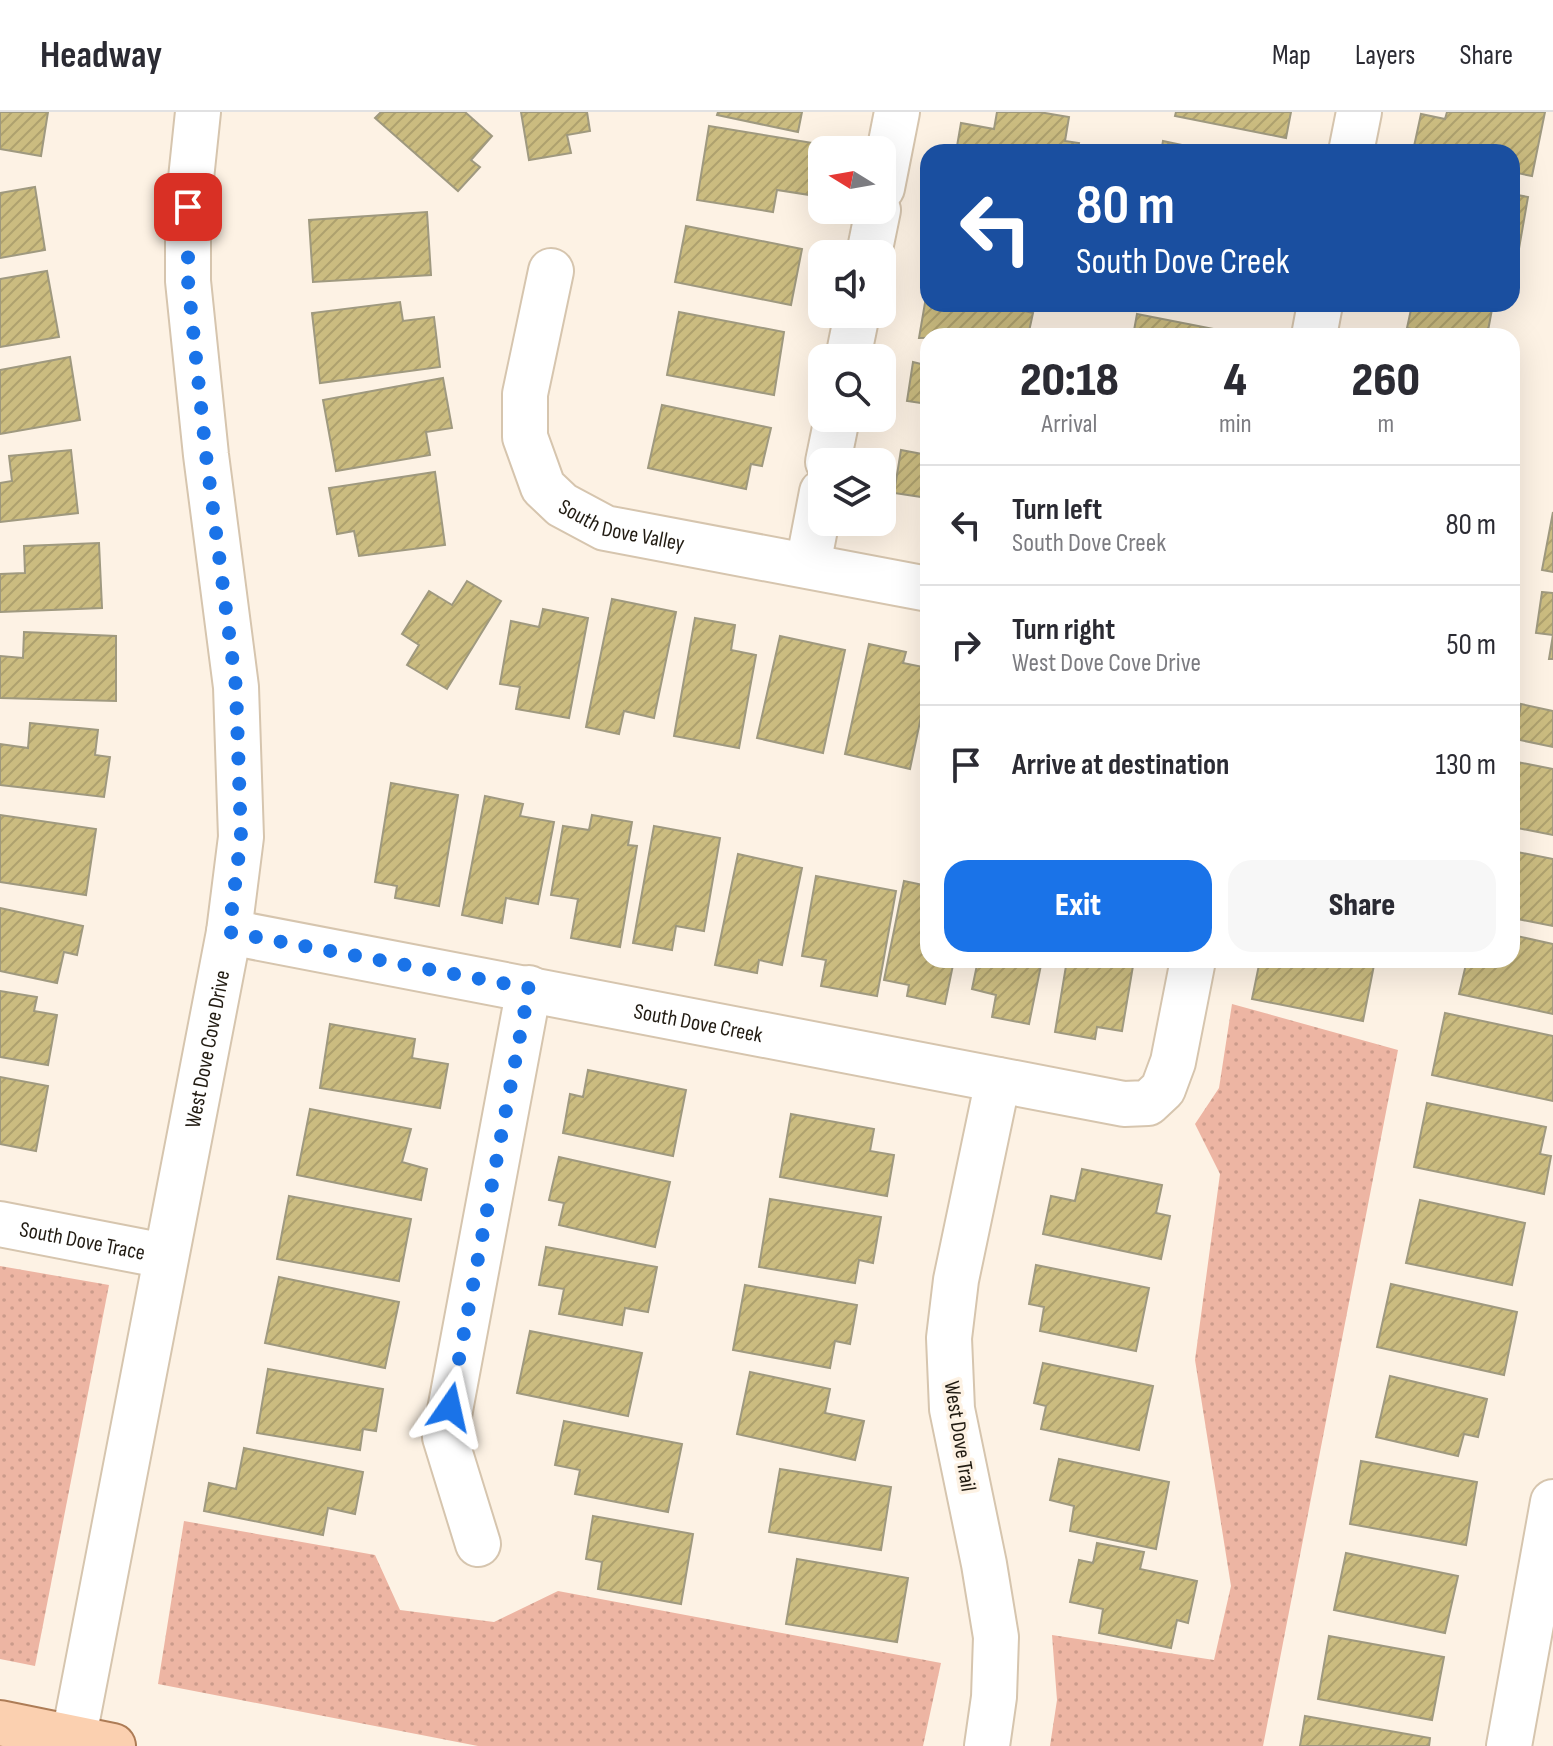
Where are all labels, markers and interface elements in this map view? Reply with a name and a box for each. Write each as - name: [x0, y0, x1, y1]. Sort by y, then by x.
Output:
- text: Headway: [40, 33, 162, 78]
- text: Map: [1272, 39, 1311, 72]
- text: Layers: [1355, 39, 1415, 72]
- text: Share: [1459, 39, 1513, 72]
- north arrow: [808, 136, 896, 224]
- map controls: [808, 136, 896, 536]
- pin: [154, 173, 222, 241]
- text: 80 m: [1076, 173, 1175, 240]
- icon: left: [944, 176, 1048, 280]
- icon: arrive: [166, 185, 210, 229]
- button: sound: [808, 240, 896, 328]
- text: South Dove Creek: [1076, 241, 1289, 284]
- button: search: [808, 344, 896, 432]
- text: 20:18: [1020, 352, 1119, 409]
- text: 4: [1224, 352, 1247, 409]
- text: 260: [1352, 352, 1420, 409]
- text: Arrival: [1042, 409, 1097, 440]
- text: min: [1219, 409, 1252, 440]
- text: m: [1377, 409, 1394, 440]
- button: layers: [808, 448, 896, 536]
- text: Turn left: [1012, 492, 1102, 528]
- street label: South Dove Valley: [554, 494, 687, 558]
- icon: left: [944, 503, 988, 547]
- text: 80 m: [1445, 507, 1496, 543]
- text: South Dove Creek: [1012, 528, 1166, 559]
- text: Turn right: [1012, 612, 1115, 648]
- icon: right: [944, 623, 988, 667]
- text: 50 m: [1447, 627, 1496, 663]
- text: West Dove Cove Drive: [1012, 648, 1201, 679]
- icon: arrive: [944, 743, 988, 787]
- text: Arrive at destination: [1012, 747, 1229, 783]
- text: 130 m: [1436, 747, 1496, 783]
- button: Exit: [944, 860, 1212, 952]
- button: Share: [1228, 860, 1496, 952]
- street label: West Dove Cove Drive: [180, 968, 236, 1130]
- street label: South Dove Creek: [631, 998, 765, 1049]
- street label: South Dove Trace: [17, 1216, 147, 1267]
- position arrow: [408, 1365, 492, 1449]
- street label: West Dove Trail: [937, 1379, 982, 1493]

